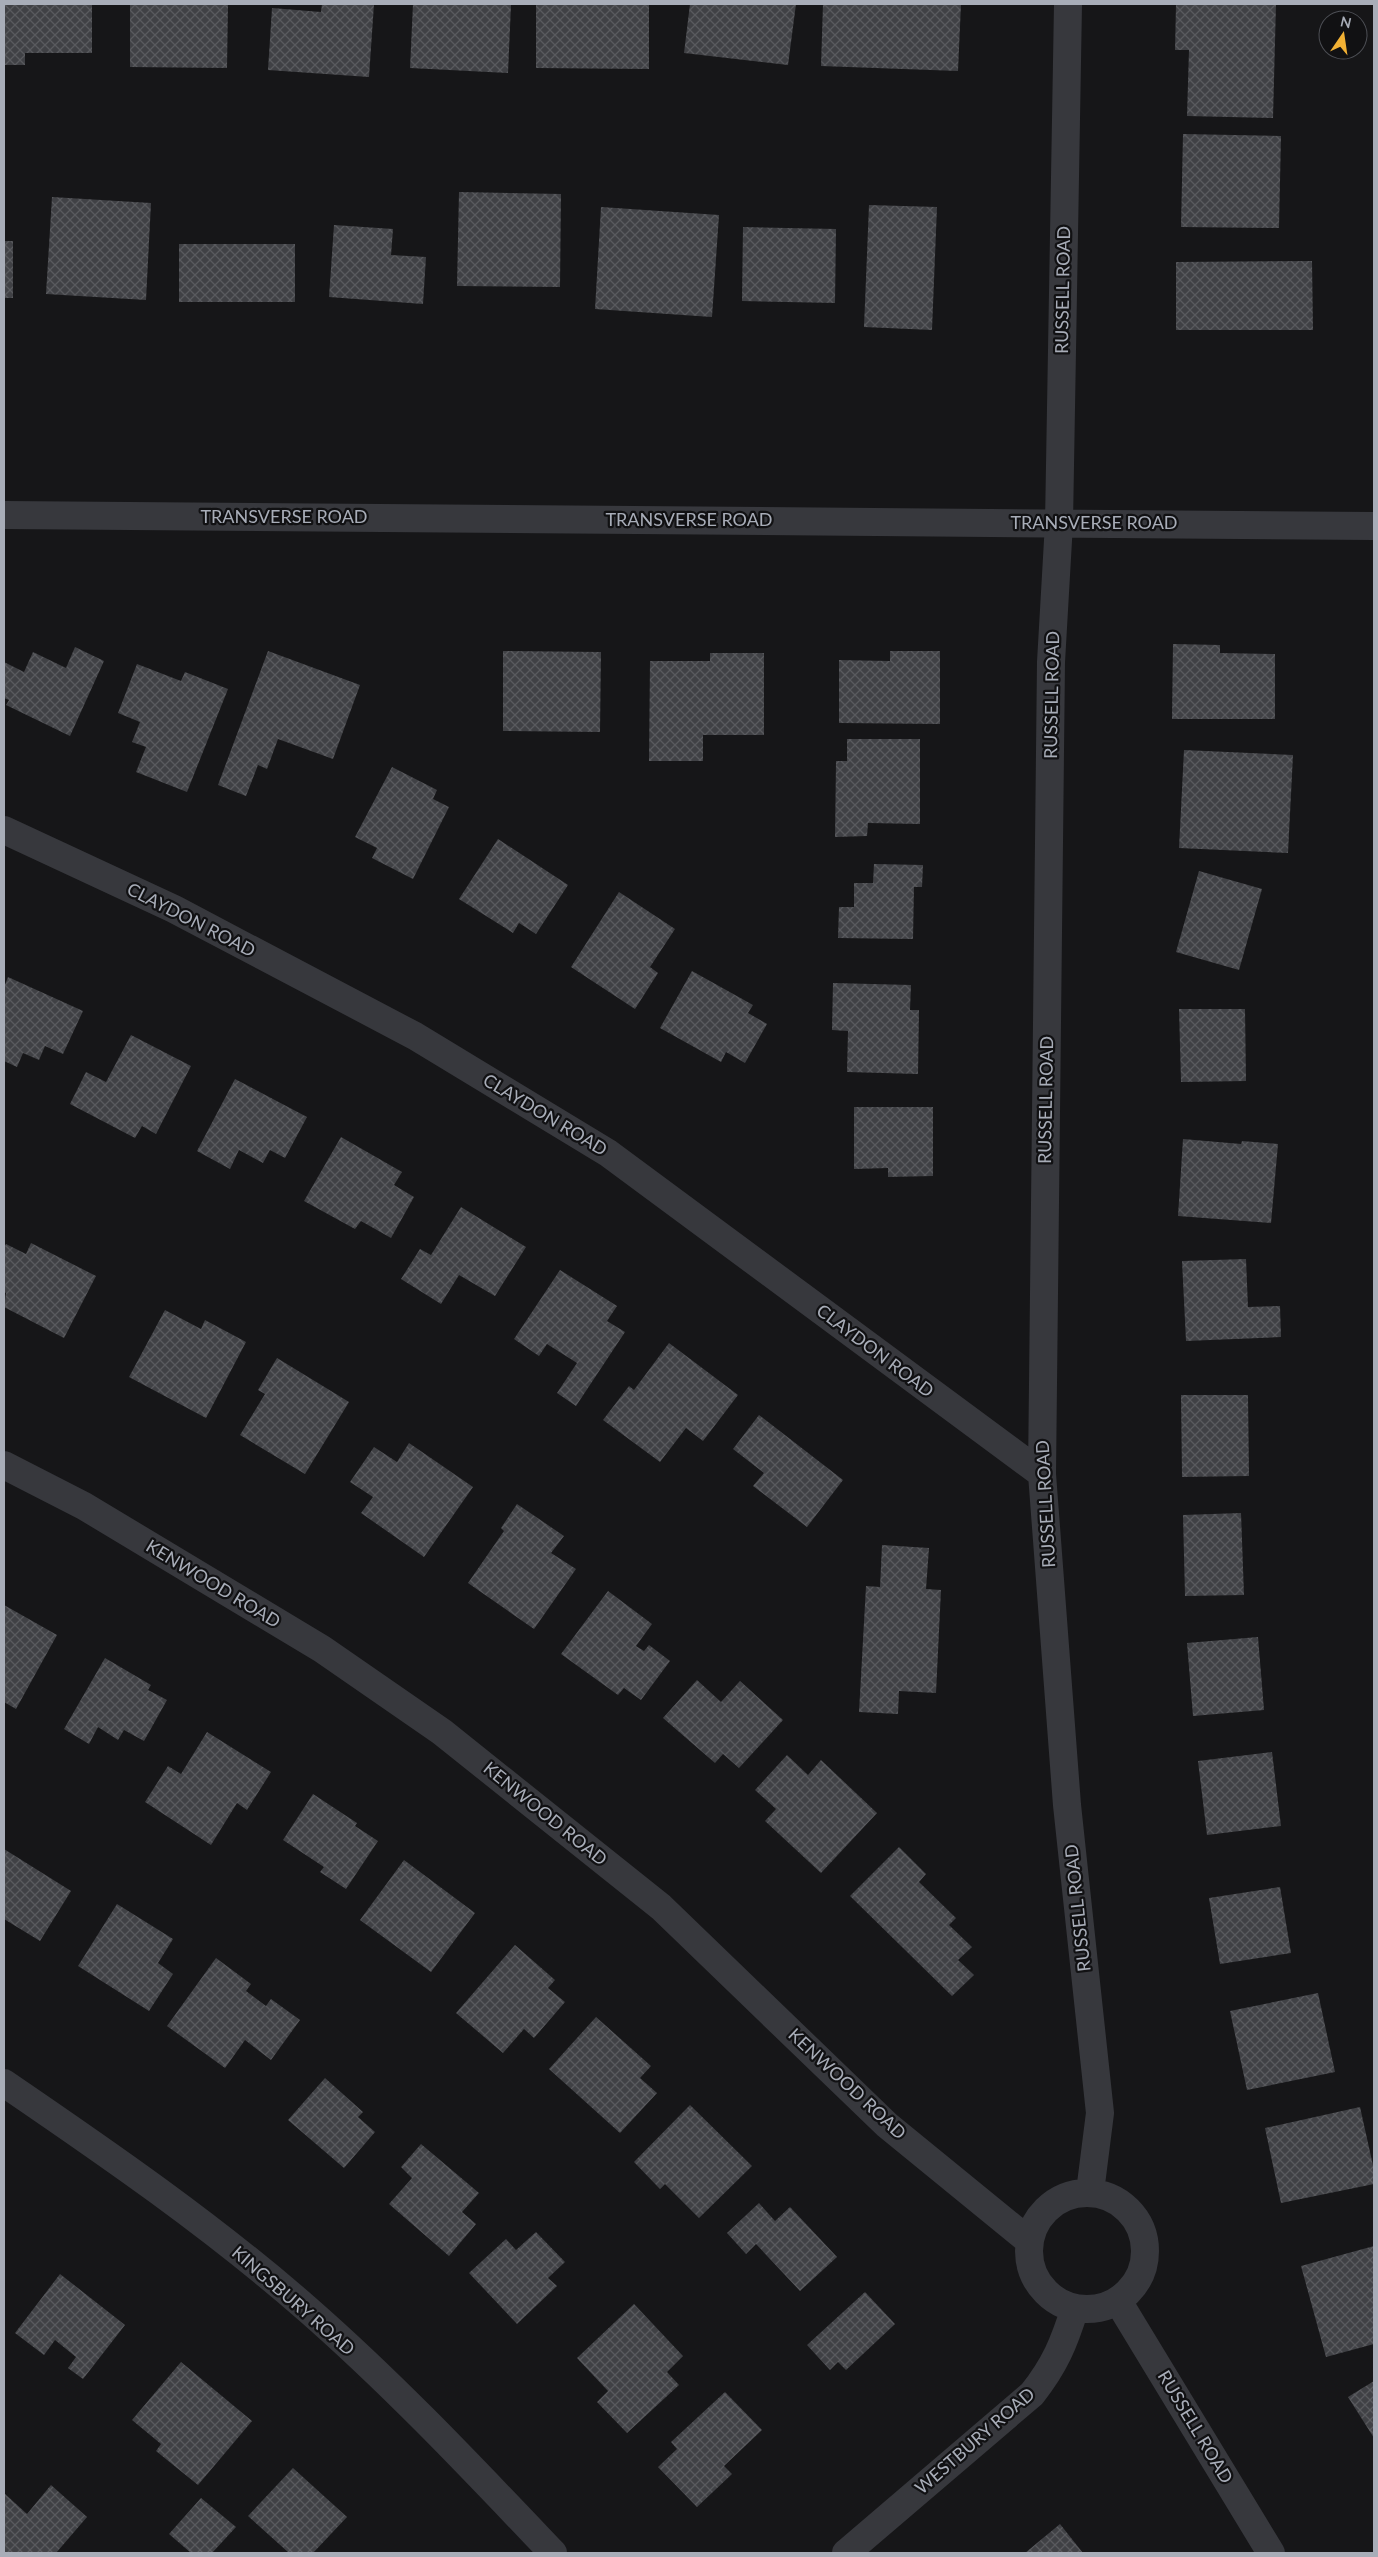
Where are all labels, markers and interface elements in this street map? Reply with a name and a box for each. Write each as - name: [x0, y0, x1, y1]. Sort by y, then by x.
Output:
- north arrow: [1318, 10, 1368, 60]
- text: N: [1339, 12, 1353, 31]
- street label: RUSSELL ROAD: [1050, 226, 1074, 354]
- street label: TRANSVERSE ROAD: [200, 505, 368, 527]
- street label: TRANSVERSE ROAD: [605, 508, 773, 530]
- street label: TRANSVERSE ROAD: [1010, 511, 1178, 533]
- street label: RUSSELL ROAD: [1039, 631, 1063, 759]
- street label: CLAYDON ROAD: [124, 877, 259, 961]
- street label: RUSSELL ROAD: [1033, 1036, 1057, 1164]
- street label: CLAYDON ROAD: [479, 1068, 612, 1160]
- street label: CLAYDON ROAD: [813, 1299, 939, 1401]
- street label: RUSSELL ROAD: [1031, 1440, 1059, 1569]
- street label: KENWOOD ROAD: [142, 1534, 285, 1632]
- street label: KENWOOD ROAD: [479, 1757, 612, 1870]
- street label: RUSSELL ROAD: [1059, 1843, 1095, 1973]
- street label: KENWOOD ROAD: [784, 2023, 911, 2143]
- street label: KINGSBURY ROAD: [228, 2241, 360, 2360]
- street label: RUSSELL ROAD: [1153, 2366, 1238, 2487]
- street label: WESTBURY ROAD: [910, 2382, 1039, 2498]

